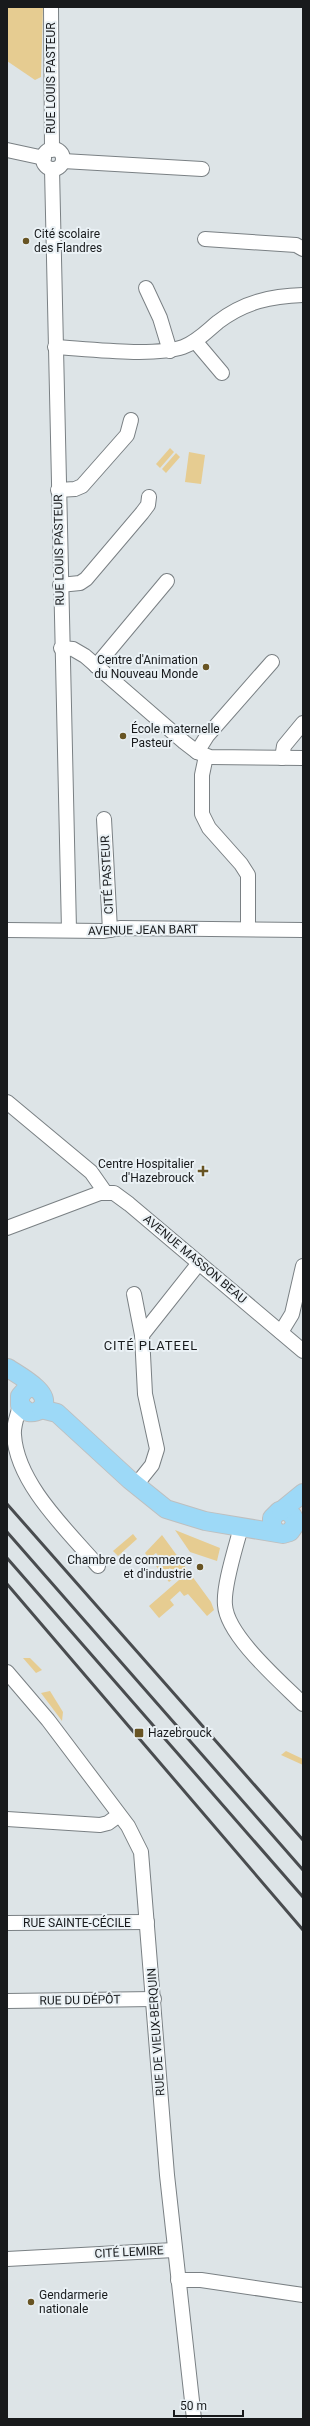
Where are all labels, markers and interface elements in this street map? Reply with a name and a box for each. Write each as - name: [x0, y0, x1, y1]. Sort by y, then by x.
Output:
- street label: RUE LOUIS PASTEUR: [44, 22, 58, 134]
- place label: Cité scolaire des Flandres: [34, 227, 102, 255]
- marker: Cité scolaire des Flandres: [21, 236, 31, 246]
- street label: RUE LOUIS PASTEUR: [51, 494, 67, 606]
- place label: Centre d'Animation du Nouveau Monde: [94, 653, 198, 681]
- marker: Centre d'Animation du Nouveau Monde: [201, 662, 211, 672]
- place label: École maternelle Pasteur: [131, 721, 220, 750]
- marker: École maternelle Pasteur: [118, 731, 128, 741]
- street label: CITÉ PASTEUR: [97, 835, 116, 915]
- street label: AVENUE JEAN BART: [88, 922, 198, 938]
- place label: Centre Hospitalier d'Hazebrouck: [98, 1157, 195, 1185]
- marker: Centre Hospitalier d'Hazebrouck: [197, 1165, 209, 1177]
- street label: AVENUE MASSON BEAU: [141, 1212, 249, 1306]
- district label: CITÉ PLATEEL: [104, 1338, 198, 1353]
- place label: Chambre de commerce et d'industrie: [67, 1553, 192, 1581]
- marker: Chambre de commerce et d'industrie: [195, 1562, 205, 1572]
- place label: Hazebrouck: [148, 1726, 213, 1740]
- marker: Hazebrouck: [133, 1727, 145, 1739]
- street label: RUE SAINTE-CÉCILE: [23, 1915, 131, 1930]
- street label: RUE DE VIEUX-BERQUIN: [145, 1968, 167, 2096]
- street label: RUE DU DÉPÔT: [39, 1991, 121, 2008]
- street label: CITÉ LEMIRE: [94, 2242, 164, 2261]
- place label: Gendarmerie nationale: [39, 2288, 108, 2316]
- marker: Gendarmerie nationale: [26, 2297, 36, 2307]
- scale bar: [174, 2392, 243, 2418]
- text: 50 m: [180, 2399, 207, 2413]

